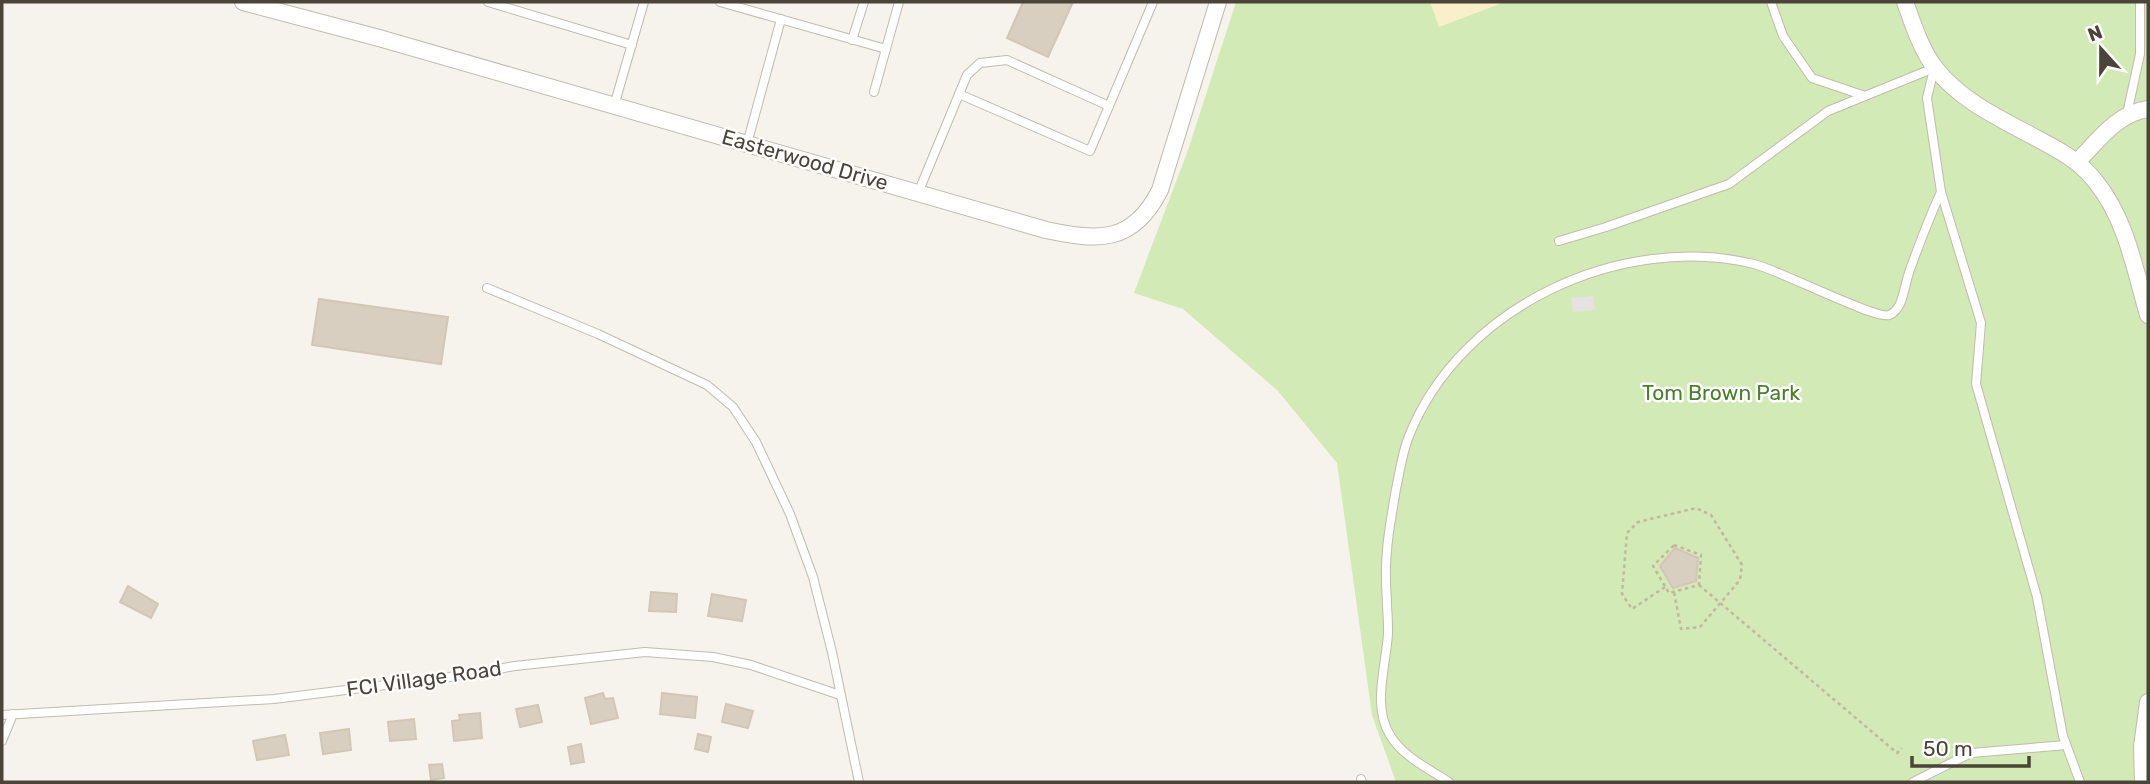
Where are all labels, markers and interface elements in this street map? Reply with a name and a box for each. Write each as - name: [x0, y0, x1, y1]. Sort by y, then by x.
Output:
- north arrow: [2066, 14, 2136, 84]
- text: N: [2085, 20, 2106, 47]
- street label: Easterwood Drive: [719, 124, 891, 195]
- park label: Tom Brown Park: [1642, 380, 1800, 405]
- street label: FCI Village Road: [345, 655, 503, 702]
- scale bar: [1912, 724, 2029, 768]
- text: 50 m: [1923, 736, 1973, 761]

